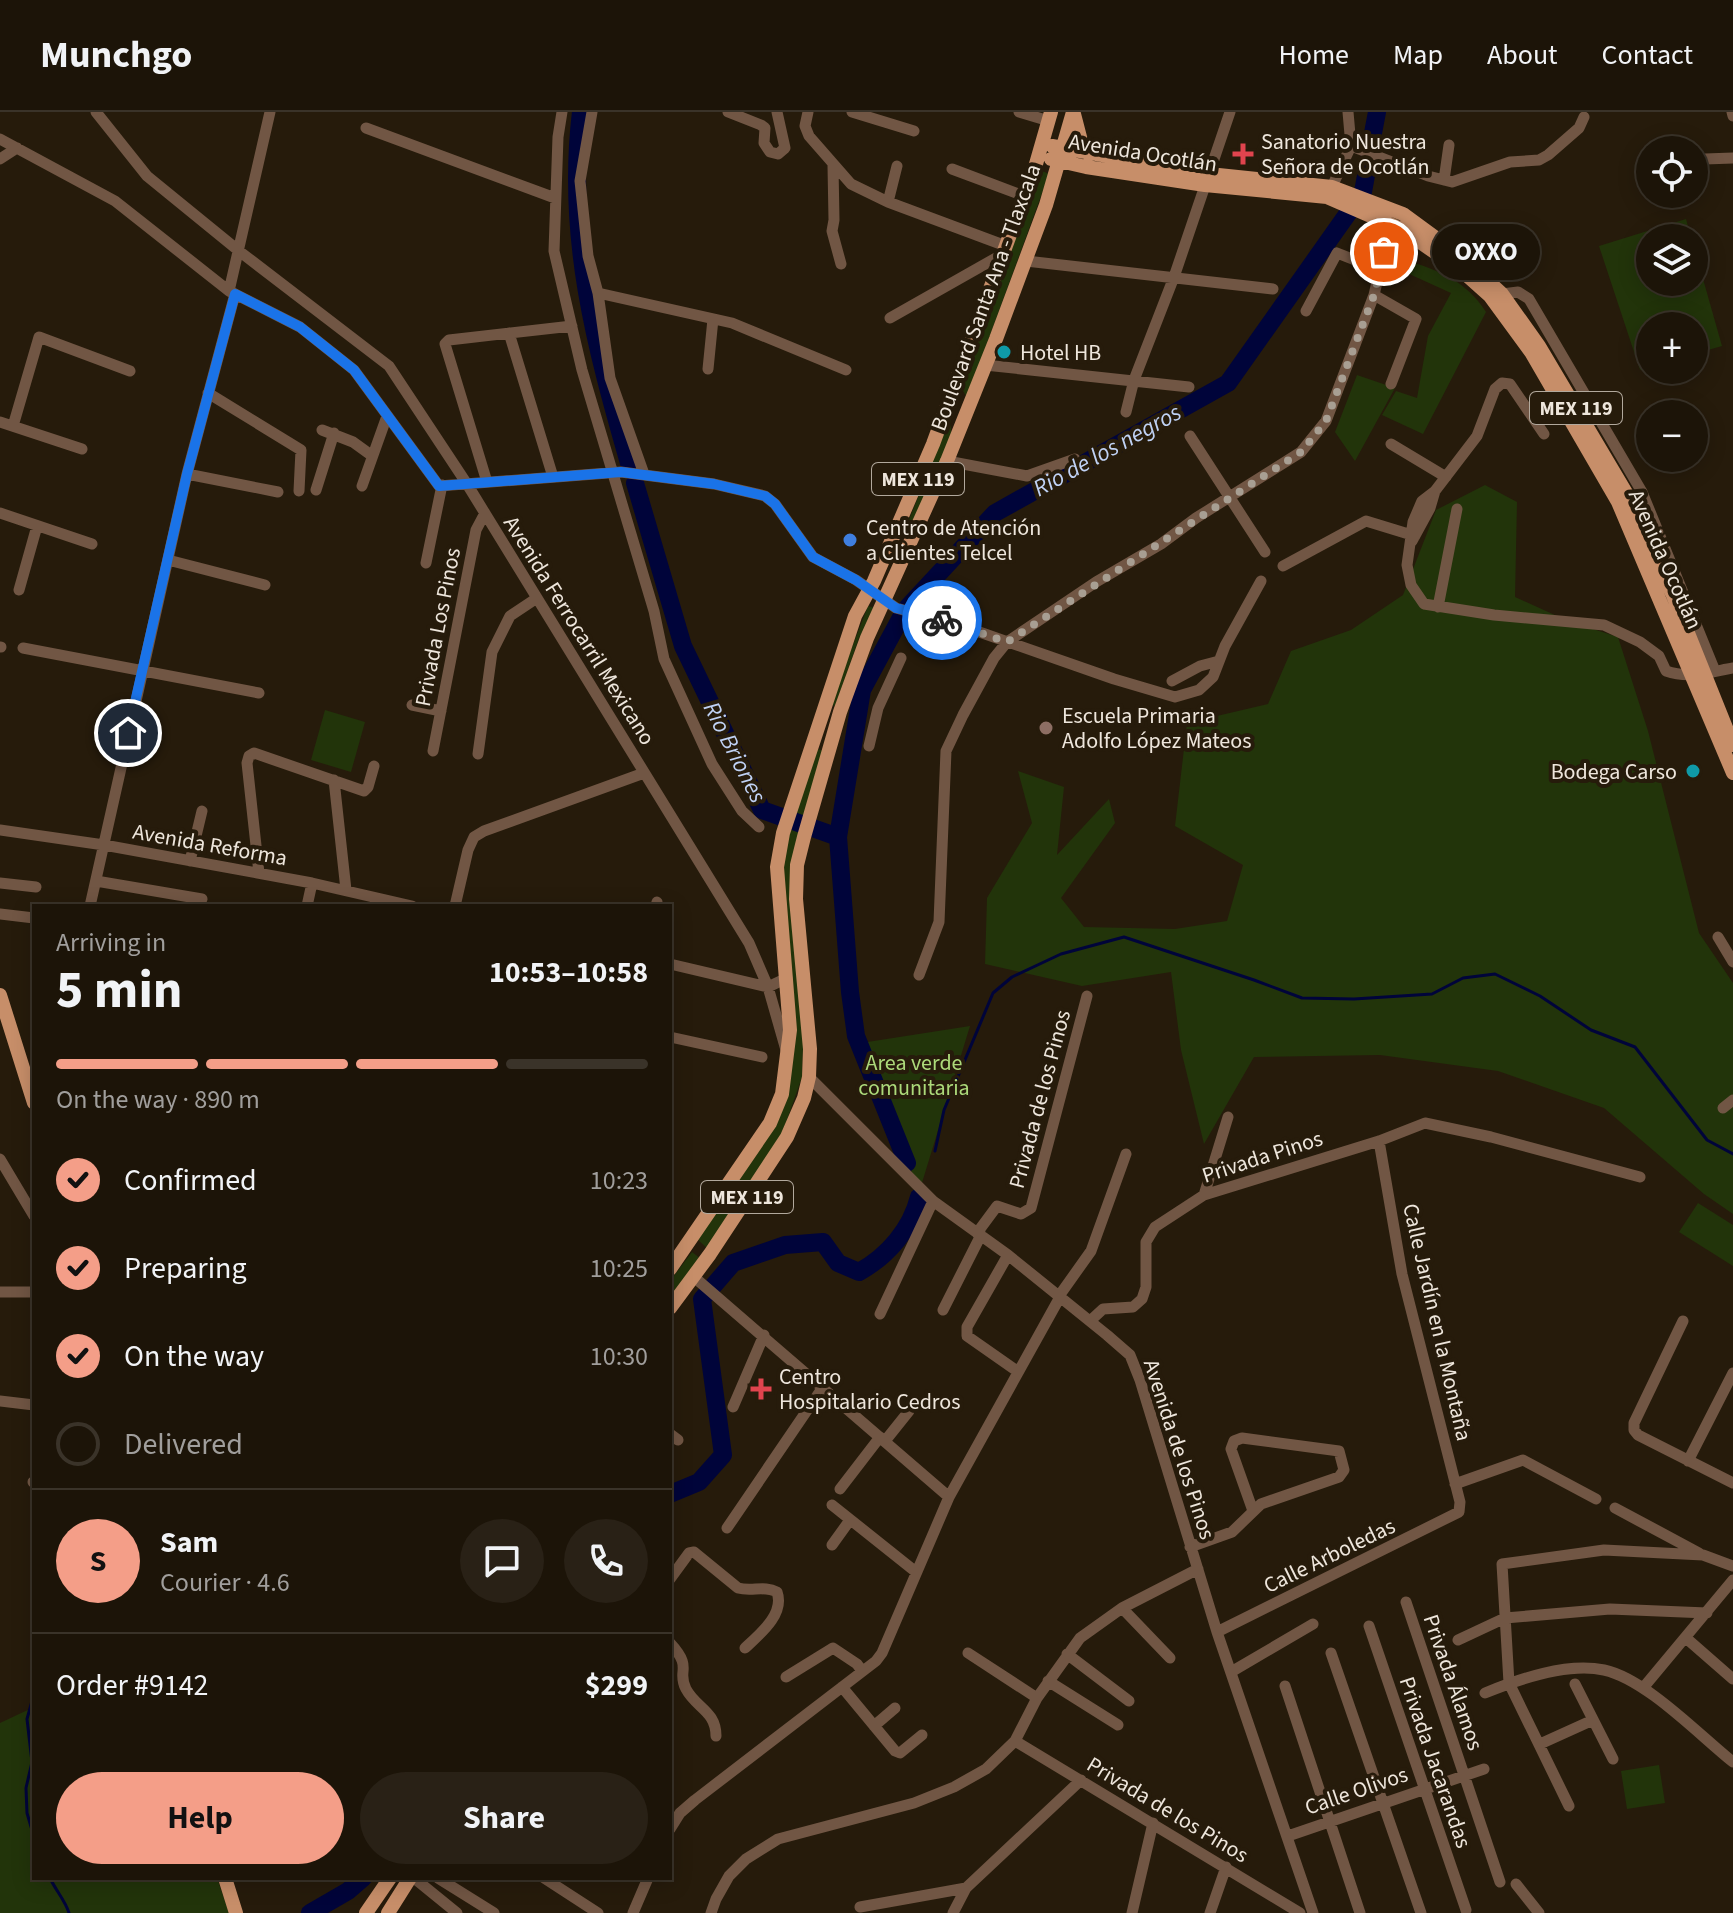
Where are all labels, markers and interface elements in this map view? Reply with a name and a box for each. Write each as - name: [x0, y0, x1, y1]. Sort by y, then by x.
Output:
- text: Munchgo: [40, 28, 192, 82]
- text: Home: [1278, 35, 1349, 75]
- text: Map: [1393, 35, 1443, 75]
- text: About: [1487, 35, 1558, 75]
- text: Contact: [1602, 35, 1693, 75]
- street label: Avenida Ocotlán: [1066, 125, 1219, 181]
- place label: Sanatorio Nuestra Señora de Ocotlán: [1261, 126, 1430, 183]
- map controls: [1636, 136, 1708, 472]
- button: locate: [1636, 136, 1708, 208]
- marker: Sanatorio Nuestra Señora de Ocotlán: [1232, 143, 1254, 165]
- street label: Boulevard Santa Ana - Tlaxcala: [923, 159, 1049, 435]
- pin: [1350, 218, 1418, 286]
- callout: OXXO: [1432, 224, 1540, 280]
- button: layers: [1636, 224, 1708, 296]
- icon: bag: [1362, 230, 1406, 274]
- text: OXXO: [1454, 233, 1518, 270]
- button: +: [1636, 312, 1708, 384]
- place label: Hotel HB: [1020, 337, 1101, 369]
- marker: Hotel HB: [995, 343, 1013, 361]
- road number: MEX 119: [1530, 392, 1622, 424]
- water label: Rio de los negros: [1027, 395, 1188, 506]
- button: −: [1636, 400, 1708, 472]
- road number: MEX 119: [872, 463, 964, 495]
- street label: Avenida Ocotlán: [1620, 484, 1710, 634]
- street label: Avenida Ferrocarril Mexicano: [495, 510, 663, 751]
- place label: Centro de Atención a Clientes Telcel: [866, 512, 1041, 569]
- marker: Centro de Atención a Clientes Telcel: [841, 531, 859, 549]
- street label: Privada Los Pinos: [407, 545, 469, 709]
- courier: [902, 580, 982, 660]
- icon: bike: [920, 598, 964, 642]
- water label: Rio Briones: [694, 695, 775, 809]
- pin: [94, 699, 162, 767]
- place label: Escuela Primaria Adolfo López Mateos: [1062, 700, 1251, 757]
- icon: home: [106, 711, 150, 755]
- marker: Escuela Primaria Adolfo López Mateos: [1037, 719, 1055, 737]
- place label: Bodega Carso: [1551, 756, 1677, 788]
- marker: Bodega Carso: [1684, 762, 1702, 780]
- street label: Avenida Reforma: [130, 816, 290, 874]
- text: Arriving in: [56, 924, 166, 961]
- text: 10:53–10:58: [489, 951, 648, 994]
- text: 5 min: [56, 954, 183, 1028]
- street label: Privada de los Pinos: [1001, 1006, 1079, 1192]
- park label: Area verde comunitaria: [858, 1047, 970, 1104]
- text: On the way · 890 m: [56, 1081, 260, 1118]
- street label: Privada Pinos: [1198, 1122, 1327, 1192]
- icon: check: [56, 1158, 100, 1202]
- text: Confirmed: [124, 1159, 257, 1202]
- text: 10:23: [590, 1162, 648, 1199]
- road number: MEX 119: [701, 1181, 793, 1213]
- street label: Calle Jardín en la Montaña: [1394, 1200, 1480, 1444]
- icon: check: [56, 1246, 100, 1290]
- text: Preparing: [124, 1247, 247, 1290]
- text: 10:25: [590, 1250, 648, 1287]
- icon: check: [56, 1334, 100, 1378]
- text: On the way: [124, 1335, 264, 1378]
- text: 10:30: [590, 1338, 648, 1375]
- street label: Avenida de los Pinos: [1135, 1355, 1223, 1543]
- place label: Centro Hospitalario Cedros: [779, 1361, 960, 1418]
- marker: Centro Hospitalario Cedros: [750, 1378, 772, 1400]
- text: Delivered: [124, 1423, 243, 1466]
- street label: Calle Arboledas: [1258, 1510, 1401, 1602]
- button: chat: [460, 1519, 544, 1603]
- button: phone: [564, 1519, 648, 1603]
- text: Sam: [160, 1521, 218, 1564]
- text: S: [90, 1540, 106, 1583]
- text: Courier · 4.6: [160, 1564, 290, 1601]
- street label: Privada Álamos: [1415, 1610, 1491, 1755]
- text: Order #9142: [56, 1664, 209, 1707]
- text: $299: [585, 1664, 648, 1707]
- street label: Privada Jacarandas: [1391, 1672, 1479, 1852]
- street label: Privada de los Pinos: [1080, 1749, 1254, 1871]
- street label: Calle Olivos: [1300, 1758, 1412, 1824]
- button: Help: [56, 1772, 344, 1864]
- button: Share: [360, 1772, 648, 1864]

